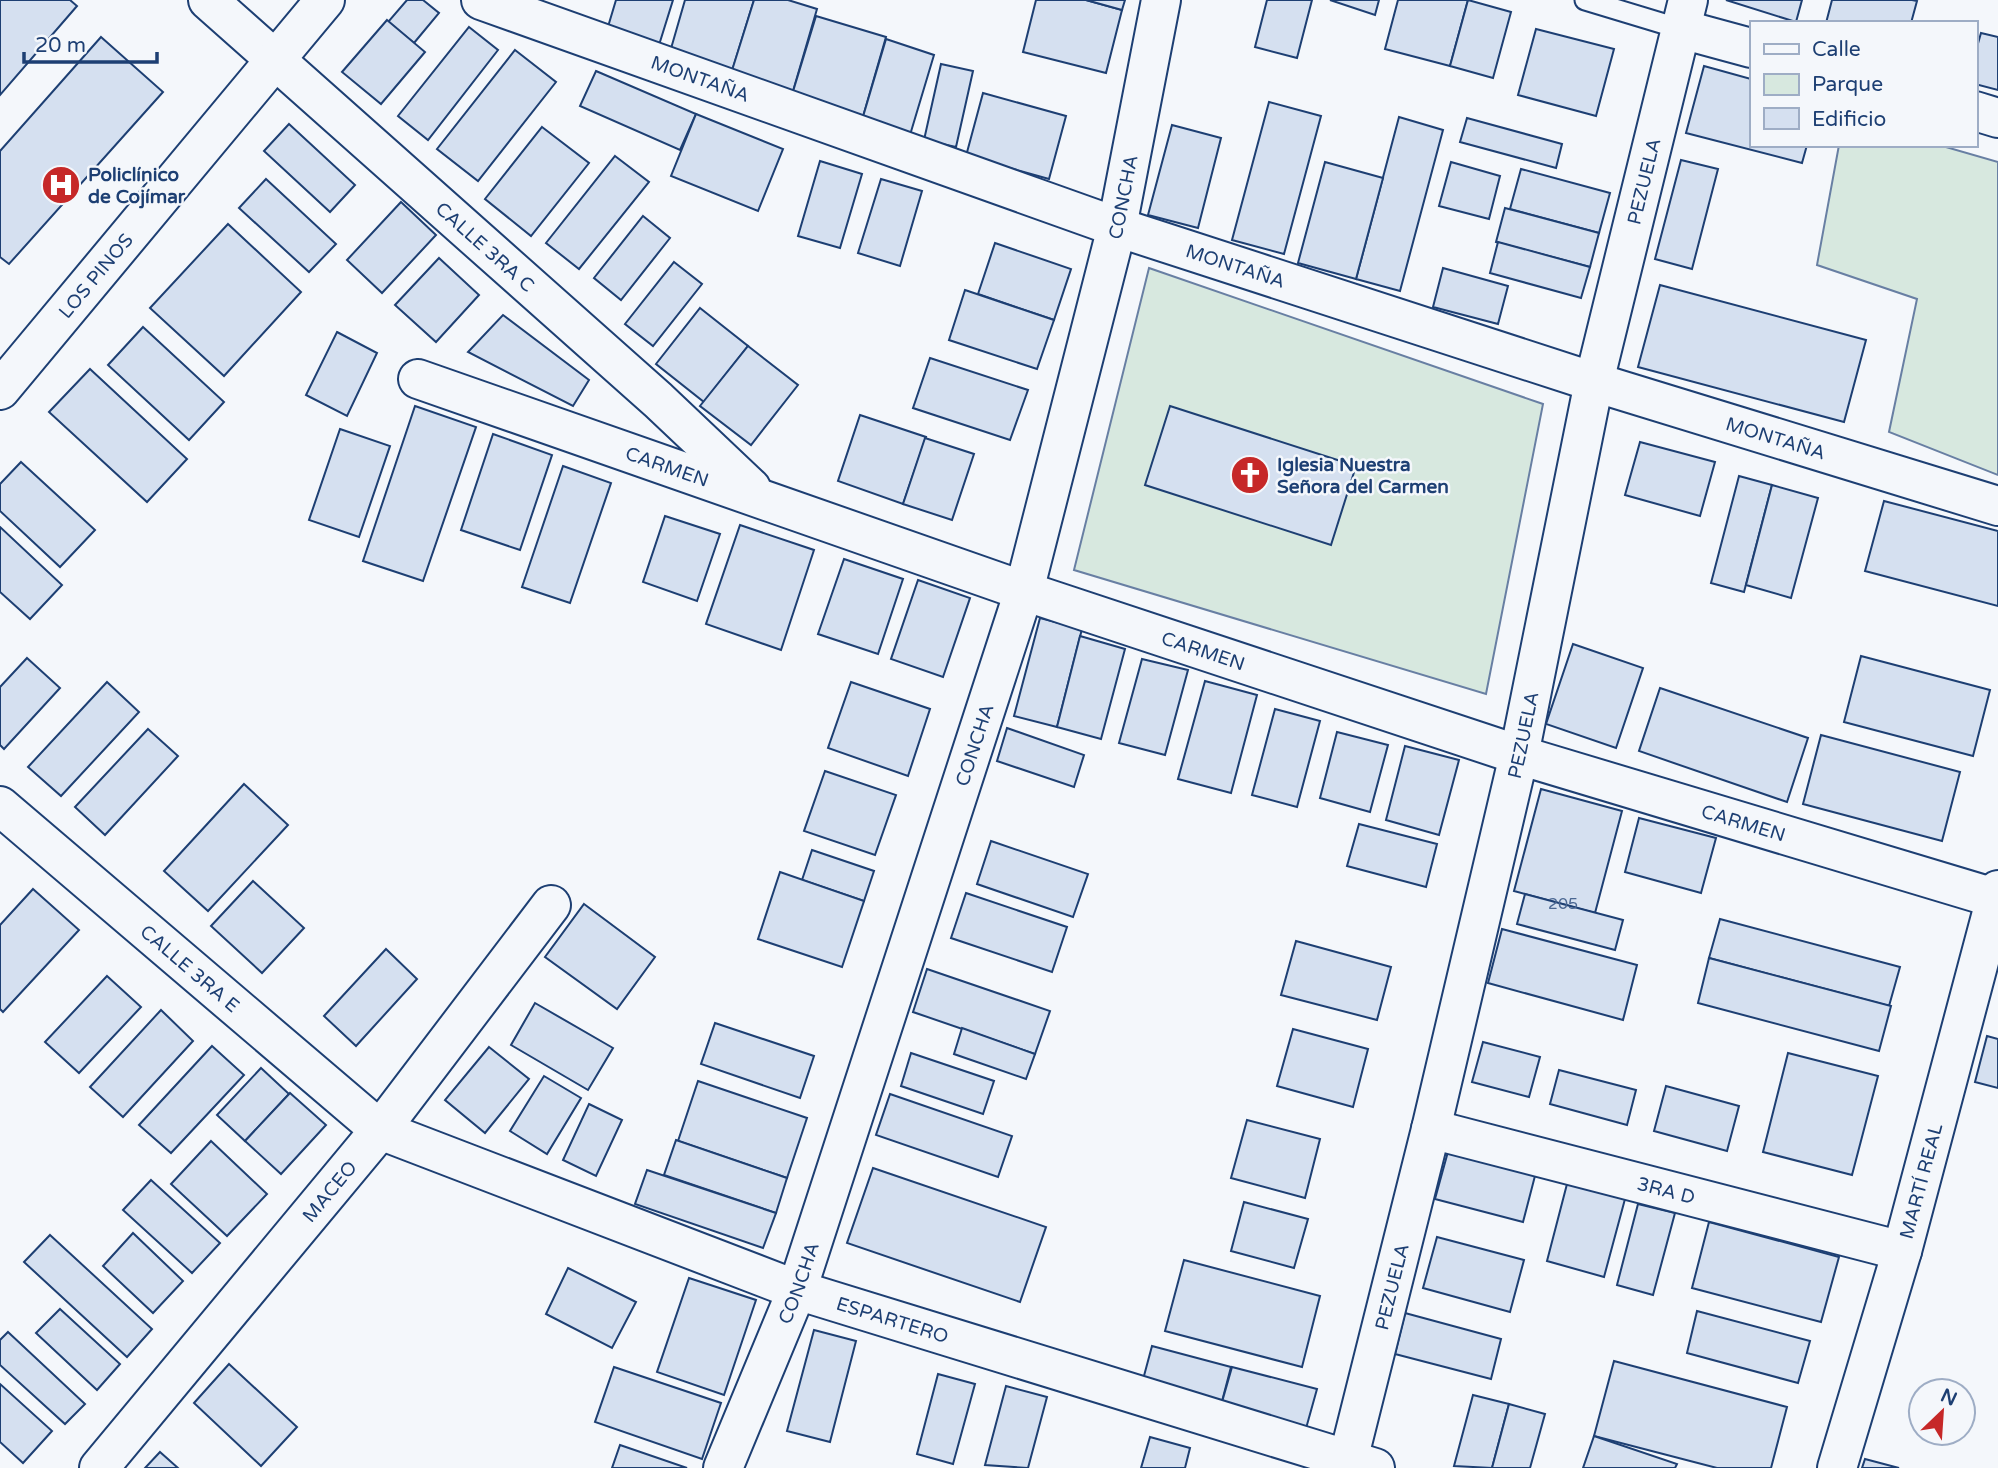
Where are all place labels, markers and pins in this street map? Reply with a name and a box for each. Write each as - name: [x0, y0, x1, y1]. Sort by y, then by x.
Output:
- hospital icon: Policlínico de Cojímar: [40, 164, 82, 206]
- place label: Policlínico de Cojímar: [88, 164, 186, 209]
- church icon: Iglesia Nuestra Señora del Carmen: [1229, 454, 1271, 496]
- place label: Iglesia Nuestra Señora del Carmen: [1277, 454, 1449, 498]

